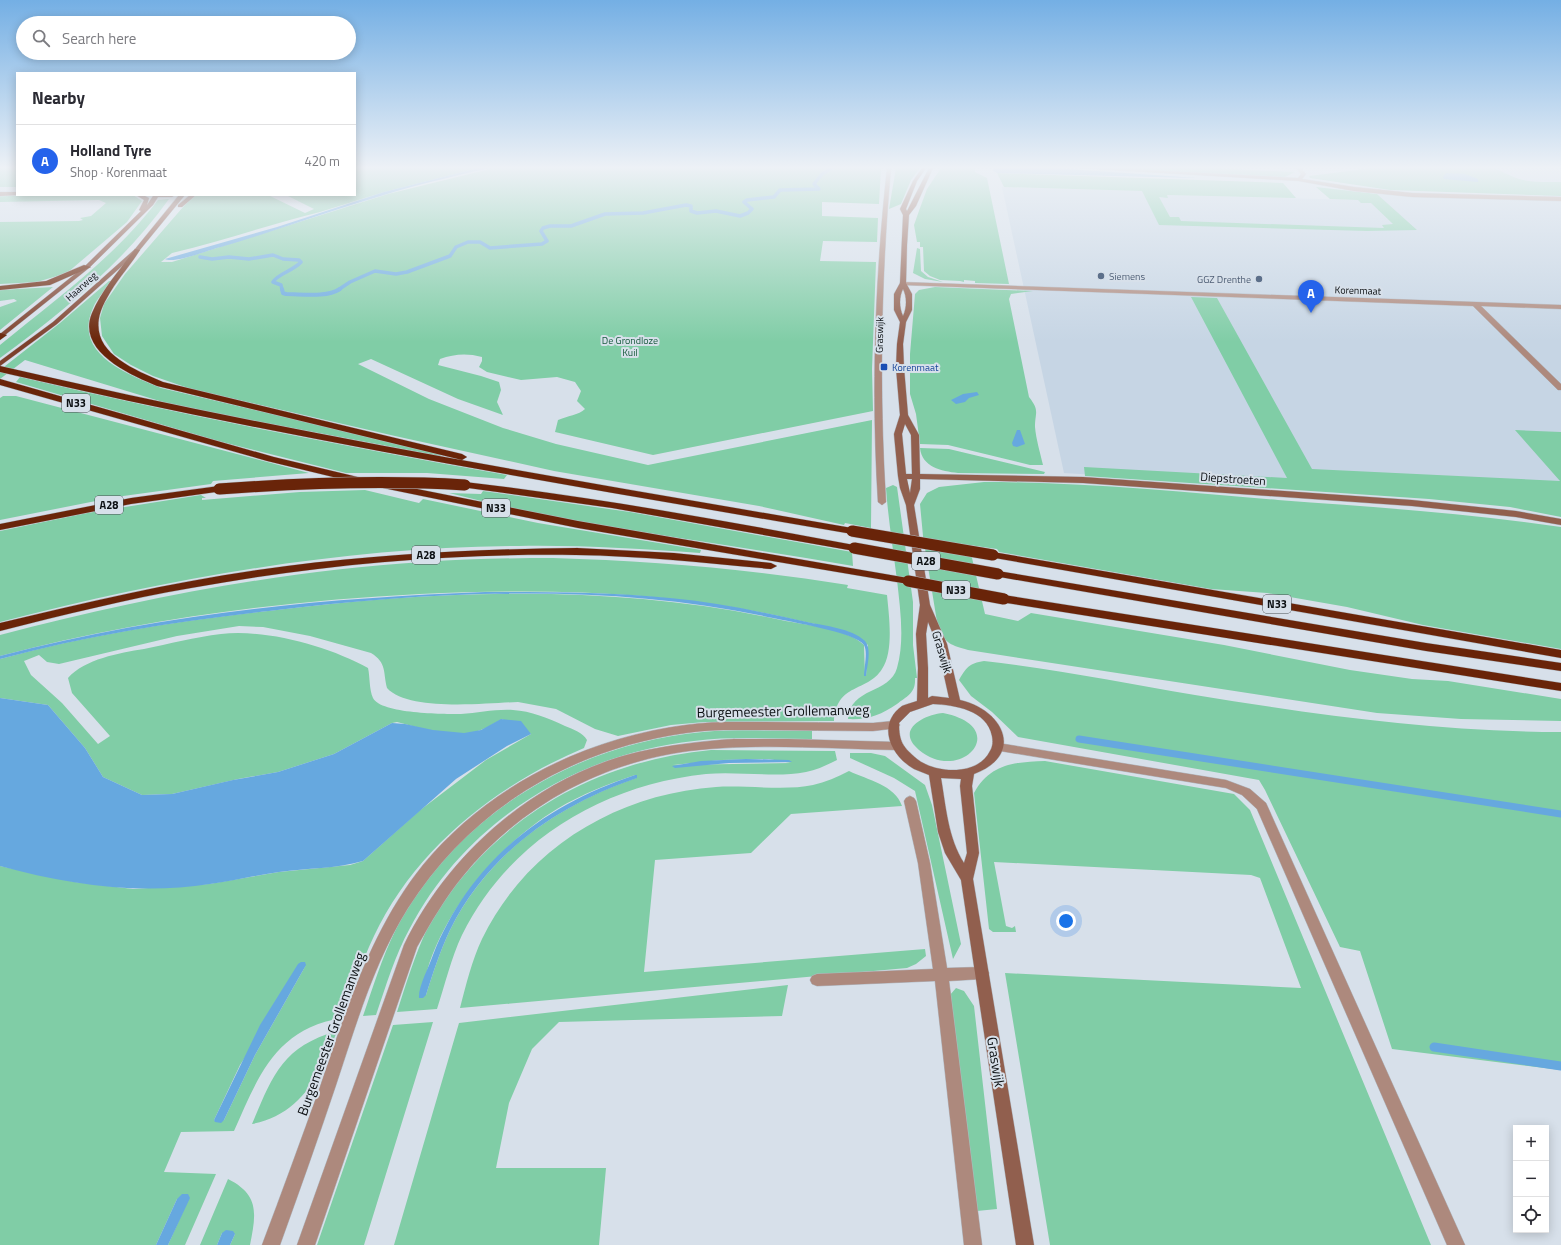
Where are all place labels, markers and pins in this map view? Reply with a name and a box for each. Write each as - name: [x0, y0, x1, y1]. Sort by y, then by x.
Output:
- place label: Siemens: [1109, 269, 1145, 284]
- marker: Siemens: [1096, 271, 1106, 281]
- place label: GGZ Drenthe: [1197, 272, 1251, 287]
- marker: GGZ Drenthe: [1254, 274, 1264, 284]
- pin: A: [1298, 280, 1324, 313]
- place label: Korenmaat: [892, 360, 939, 375]
- marker: Korenmaat: [879, 362, 889, 372]

